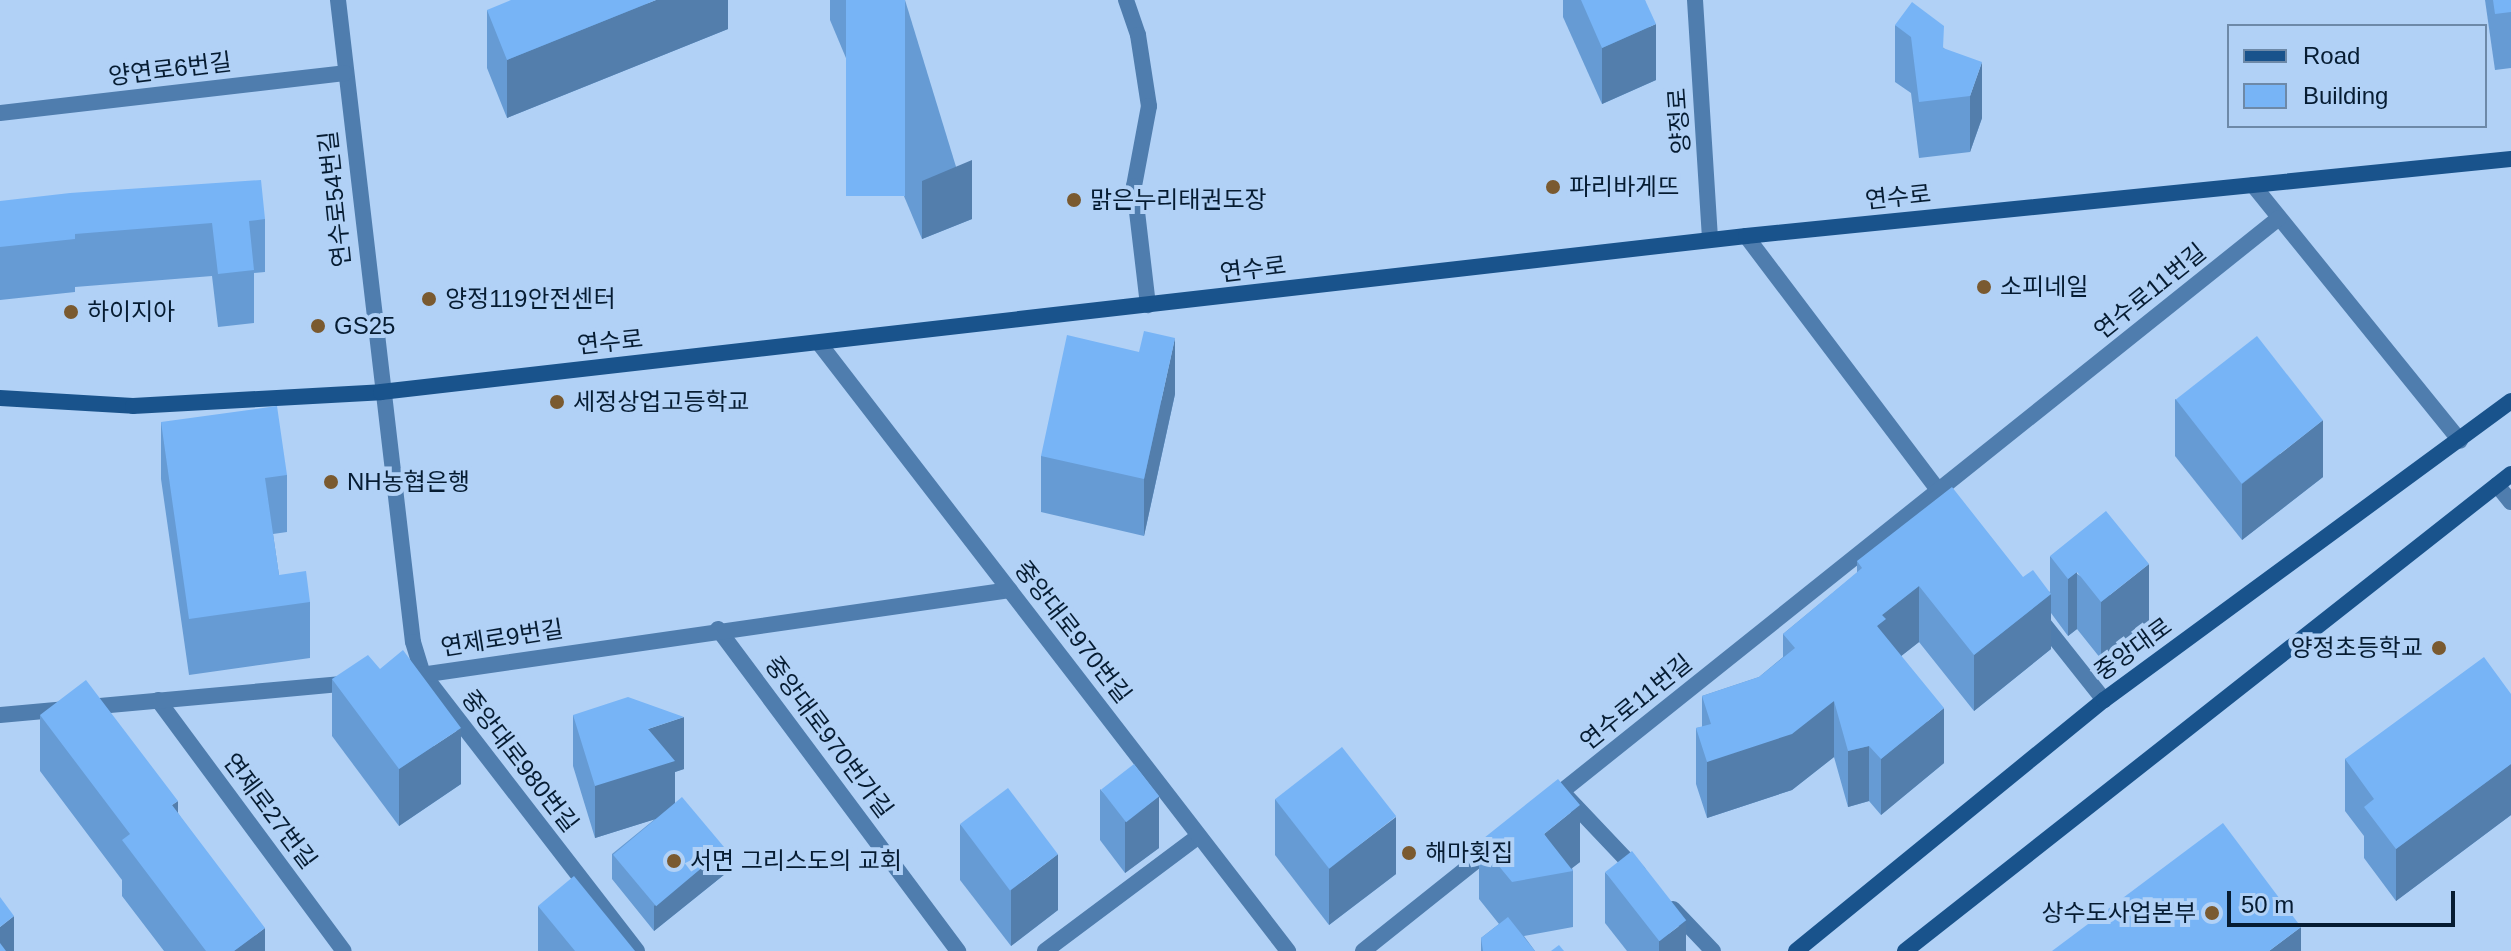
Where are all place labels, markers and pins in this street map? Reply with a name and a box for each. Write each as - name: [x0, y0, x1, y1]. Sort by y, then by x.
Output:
- place label: 파리바게뜨: [1569, 173, 1679, 201]
- marker: 파리바게뜨: [1544, 178, 1562, 196]
- place label: 맑은누리태권도장: [1090, 186, 1267, 214]
- marker: 맑은누리태권도장: [1065, 191, 1083, 209]
- place label: 소피네일: [2000, 273, 2088, 301]
- marker: 소피네일: [1975, 278, 1993, 296]
- place label: 양정119안전센터: [445, 285, 616, 313]
- marker: 양정119안전센터: [420, 290, 438, 308]
- place label: 하이지아: [87, 298, 175, 326]
- marker: 하이지아: [62, 303, 80, 321]
- place label: GS25: [334, 312, 395, 340]
- marker: GS25: [309, 317, 327, 335]
- place label: 세정상업고등학교: [573, 388, 750, 416]
- marker: 세정상업고등학교: [548, 393, 566, 411]
- place label: NH농협은행: [347, 468, 470, 496]
- marker: NH농협은행: [322, 473, 340, 491]
- place label: 양정초등학교: [2291, 634, 2423, 662]
- marker: 양정초등학교: [2430, 639, 2448, 657]
- place label: 해마횟집: [1425, 839, 1513, 867]
- marker: 해마횟집: [1400, 844, 1418, 862]
- place label: 서면 그리스도의 교회: [690, 847, 902, 875]
- marker: 서면 그리스도의 교회: [665, 852, 683, 870]
- place label: 상수도사업본부: [2041, 899, 2196, 927]
- marker: 상수도사업본부: [2203, 904, 2221, 922]

